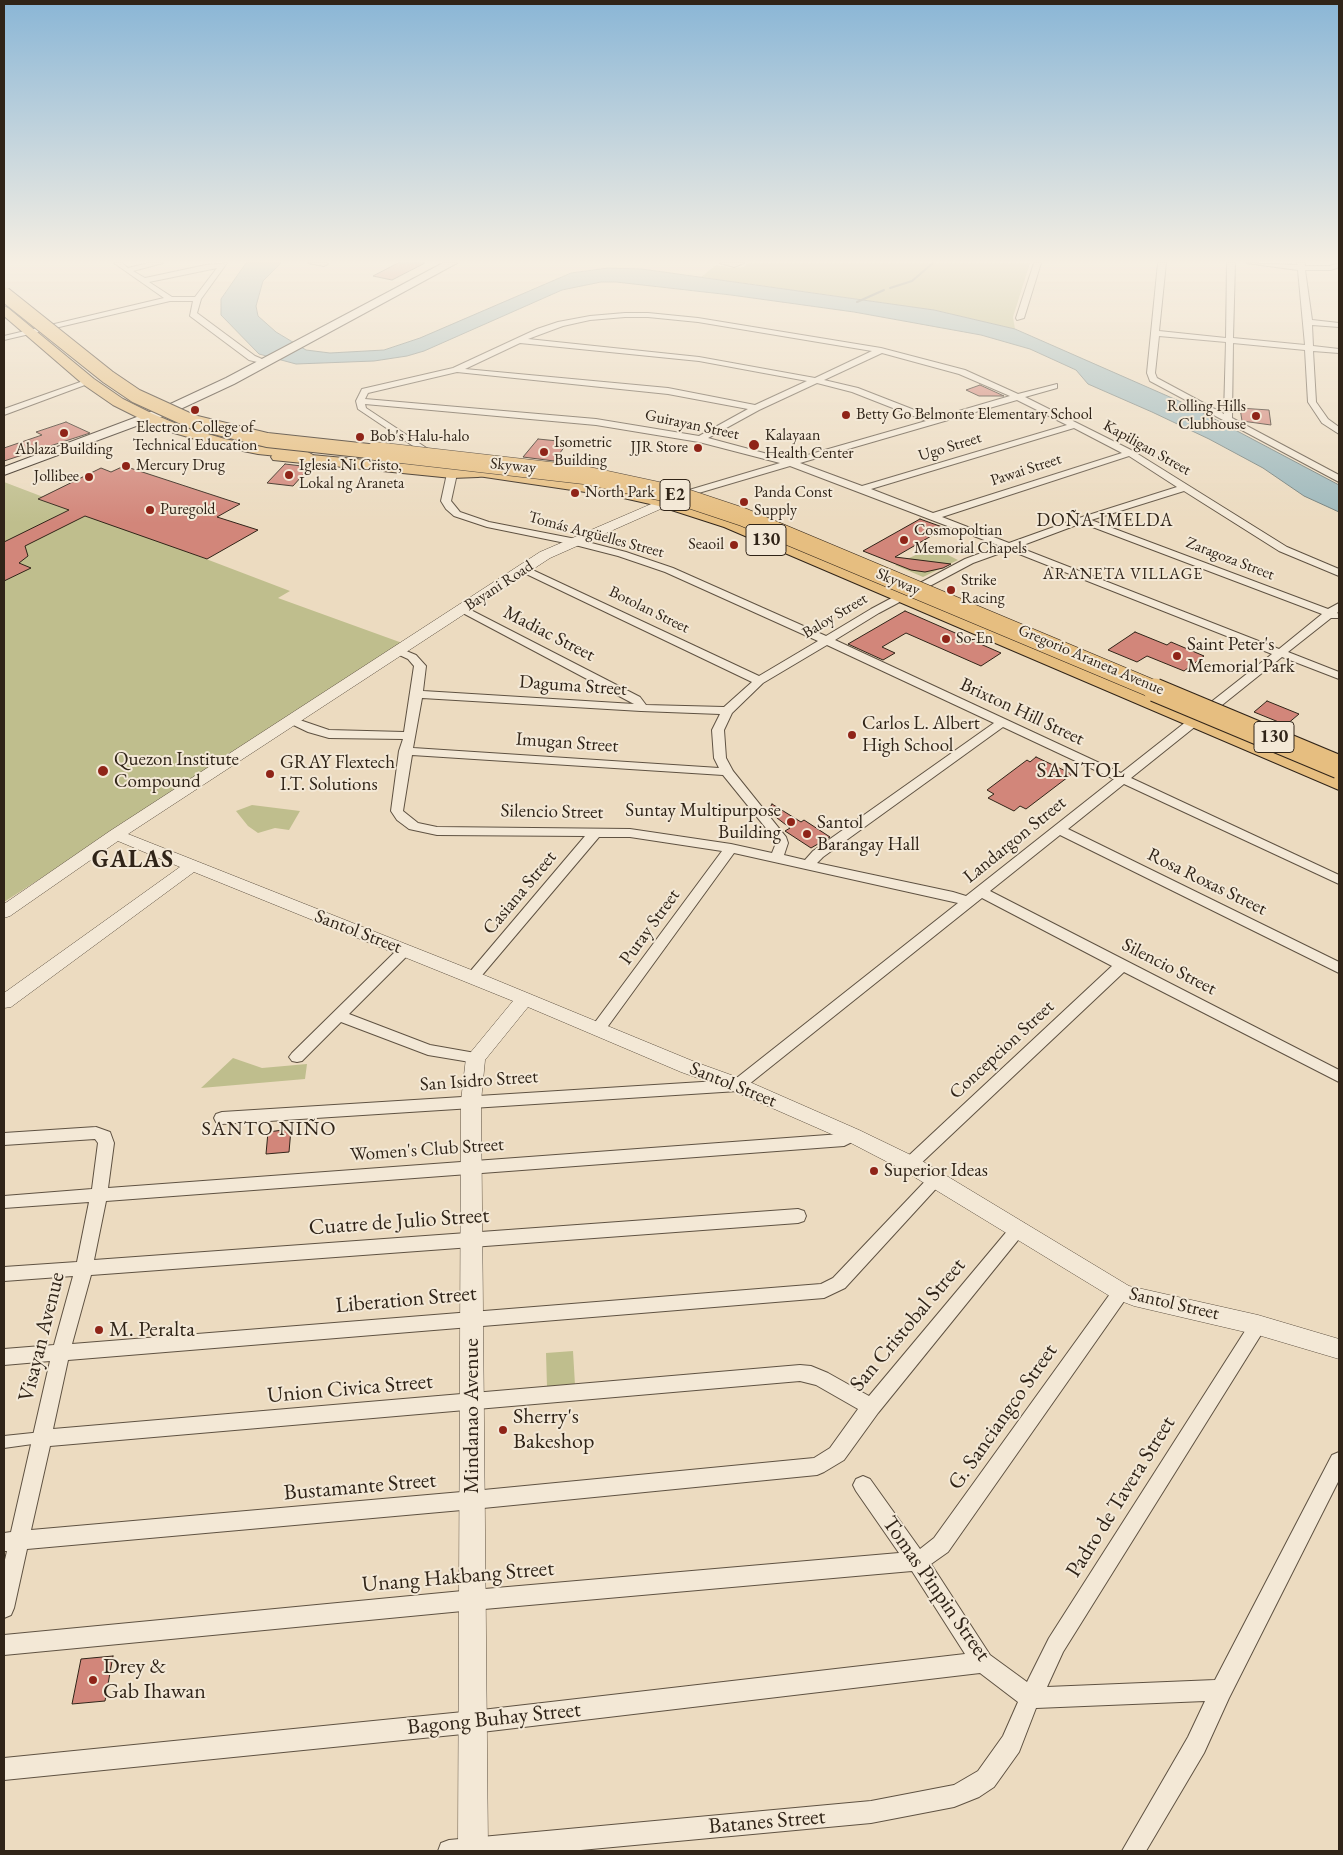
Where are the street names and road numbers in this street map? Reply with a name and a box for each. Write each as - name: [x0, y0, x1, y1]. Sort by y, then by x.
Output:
- street label: Guirayan Street: [643, 406, 741, 444]
- street label: Kapiligan Street: [1100, 416, 1194, 480]
- street label: Ugo Street: [916, 428, 984, 466]
- street label: Pawai Street: [988, 450, 1064, 490]
- street label: Skyway: [489, 454, 537, 478]
- road number: E2: [660, 480, 690, 510]
- street label: Tomás Argüelles Street: [526, 508, 666, 562]
- road number: 130: [746, 524, 786, 556]
- street label: Zaragoza Street: [1183, 533, 1277, 585]
- street label: Bayani Road: [461, 557, 537, 615]
- street label: Skyway: [873, 564, 923, 600]
- street label: Botolan Street: [606, 582, 692, 638]
- street label: Baloy Street: [799, 589, 871, 643]
- street label: Madiac Street: [500, 601, 598, 667]
- street label: Gregorio Araneta Avenue: [1015, 621, 1167, 699]
- street label: Daguma Street: [518, 671, 628, 701]
- street label: Brixton Hill Street: [956, 673, 1088, 751]
- road number: 130: [1254, 722, 1294, 752]
- street label: Imugan Street: [515, 728, 619, 758]
- street label: Landargon Street: [959, 792, 1071, 888]
- street label: Silencio Street: [500, 800, 604, 824]
- street label: Rosa Roxas Street: [1144, 843, 1270, 921]
- street label: Casiana Street: [478, 846, 562, 940]
- street label: Puray Street: [615, 885, 685, 969]
- street label: Santol Street: [311, 905, 405, 959]
- street label: Silencio Street: [1118, 934, 1220, 1000]
- street label: Concepcion Street: [945, 996, 1059, 1104]
- street label: Santol Street: [686, 1057, 780, 1113]
- street label: San Isidro Street: [419, 1065, 539, 1097]
- street label: Women's Club Street: [349, 1133, 505, 1167]
- street label: Cuatre de Julio Street: [308, 1203, 490, 1241]
- street label: San Cristobal Street: [845, 1253, 971, 1397]
- street label: Visayan Avenue: [13, 1269, 71, 1405]
- street label: Liberation Street: [334, 1281, 478, 1319]
- street label: Santol Street: [1127, 1283, 1221, 1325]
- street label: Mindanao Avenue: [459, 1338, 485, 1494]
- street label: G. Sanciangco Street: [943, 1339, 1063, 1495]
- street label: Union Civica Street: [266, 1369, 434, 1409]
- street label: Padro de Tavera Street: [1061, 1412, 1181, 1582]
- street label: Bustamante Street: [283, 1467, 437, 1507]
- street label: Tomas Pinpin Street: [876, 1511, 996, 1667]
- street label: Unang Hakbang Street: [361, 1555, 555, 1599]
- street label: Bagong Buhay Street: [406, 1697, 582, 1741]
- street label: Batanes Street: [707, 1804, 827, 1840]

